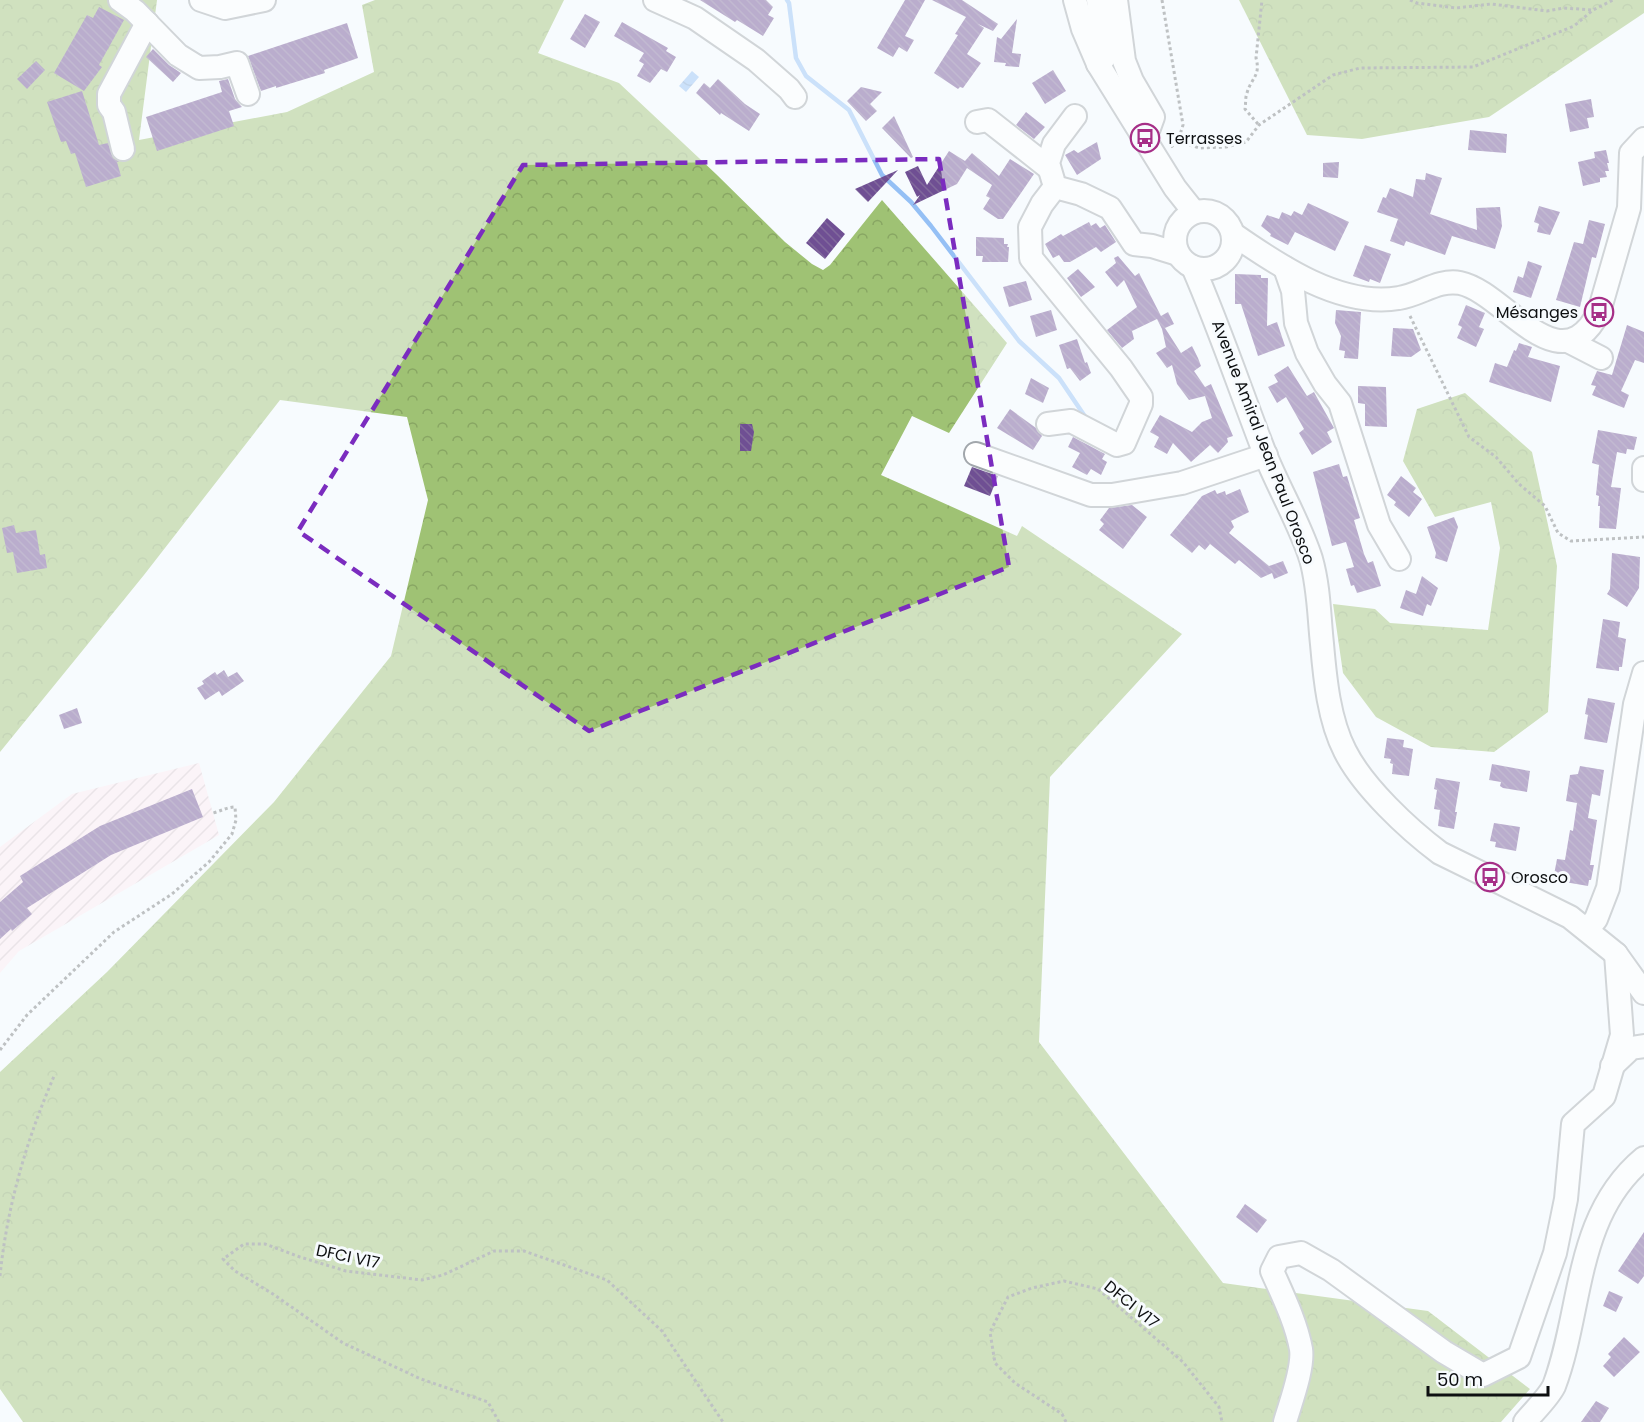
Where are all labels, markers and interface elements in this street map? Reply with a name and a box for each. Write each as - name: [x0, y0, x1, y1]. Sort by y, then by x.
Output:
- bus stop icon: Terrasses: [1129, 122, 1161, 154]
- place label: Terrasses: [1166, 127, 1242, 150]
- bus stop icon: Mésanges: [1583, 296, 1615, 328]
- place label: Mésanges: [1496, 301, 1578, 324]
- street label: Avenue Amiral Jean Paul Orosco: [1206, 317, 1321, 568]
- bus stop icon: Orosco: [1474, 861, 1506, 893]
- place label: Orosco: [1511, 866, 1568, 889]
- street label: DFCI V17: [314, 1239, 382, 1275]
- street label: DFCI V17: [1099, 1275, 1164, 1334]
- scale bar: [1428, 1359, 1548, 1397]
- text: 50 m: [1437, 1367, 1483, 1392]

